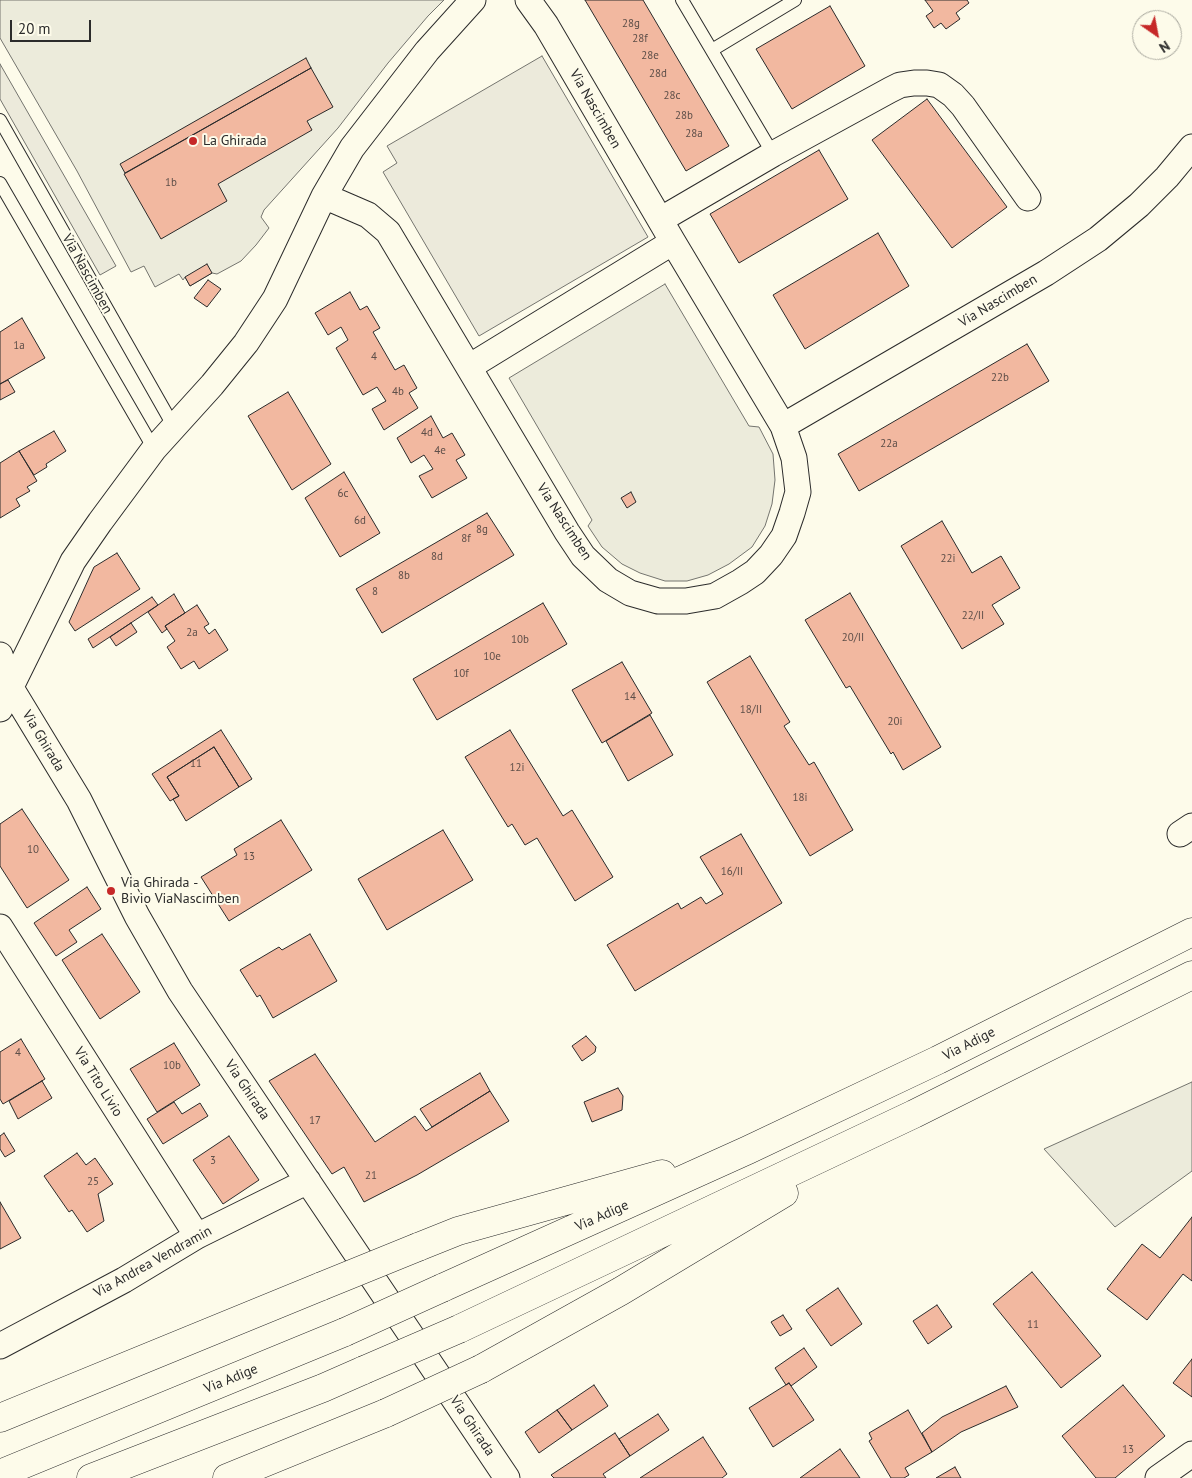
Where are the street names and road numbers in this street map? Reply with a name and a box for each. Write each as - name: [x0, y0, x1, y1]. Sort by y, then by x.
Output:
- street label: Via Nascimben: [566, 67, 624, 151]
- street label: Via Nascimben: [58, 231, 116, 317]
- street label: Via Nascimben: [956, 271, 1040, 331]
- street label: Via Nascimben: [533, 480, 595, 564]
- street label: Via Ghirada: [18, 707, 68, 775]
- street label: Via Adige: [940, 1024, 998, 1064]
- street label: Via Tito Livio: [70, 1044, 126, 1120]
- street label: Via Ghirada: [221, 1057, 273, 1123]
- street label: Via Adige: [573, 1197, 631, 1235]
- street label: Via Andrea Vendramin: [91, 1223, 215, 1301]
- street label: Via Adige: [202, 1361, 260, 1397]
- street label: Via Ghirada: [446, 1393, 498, 1459]

